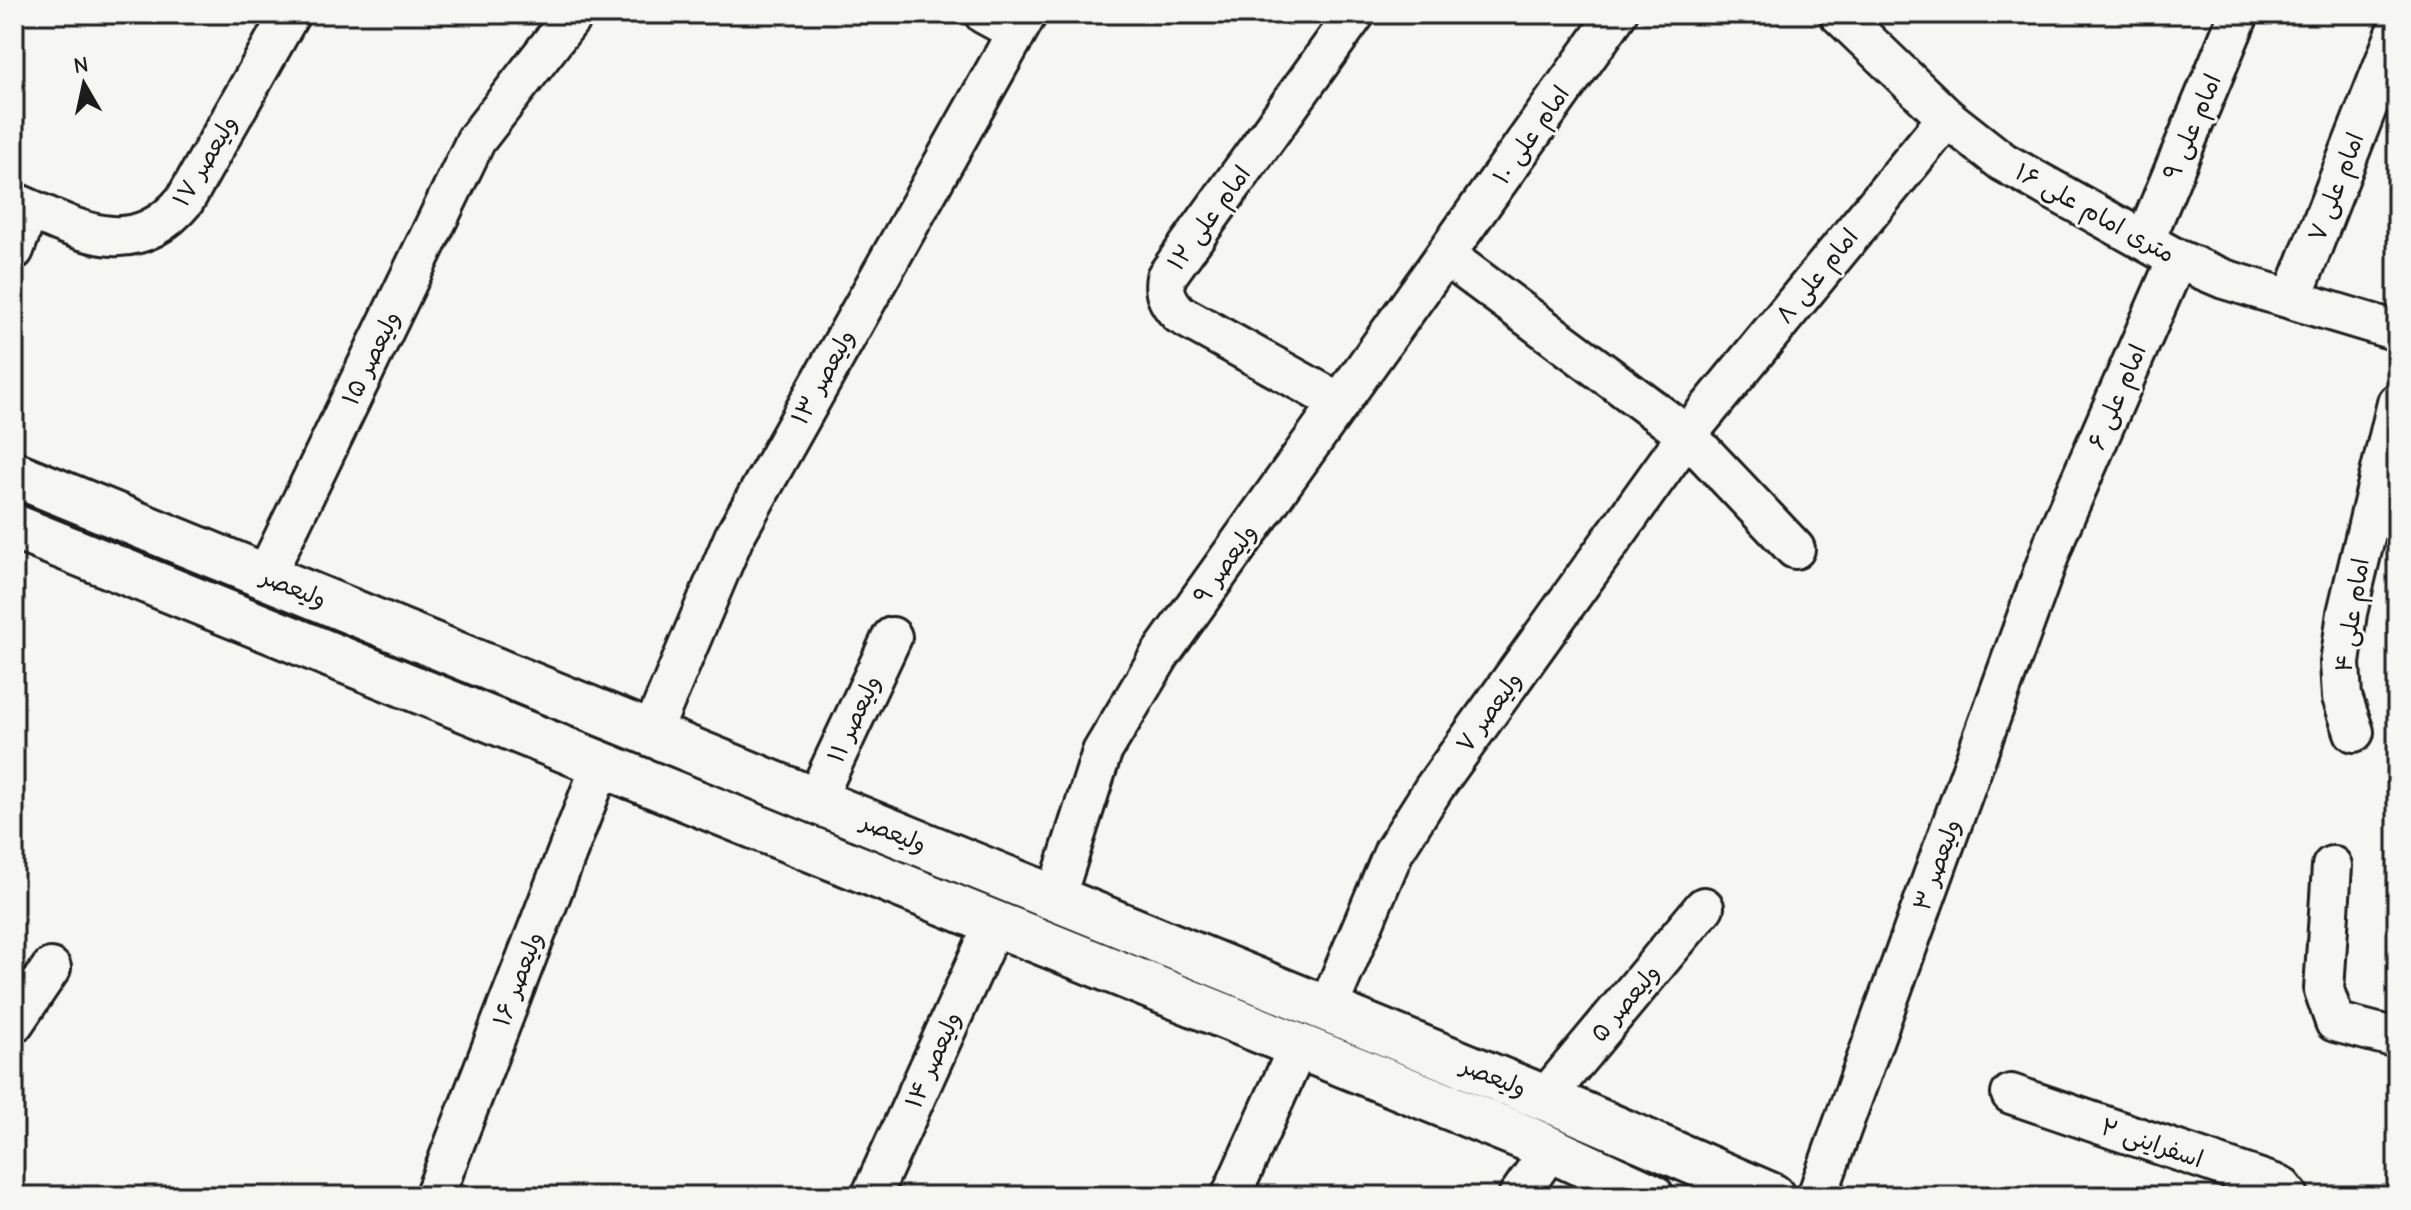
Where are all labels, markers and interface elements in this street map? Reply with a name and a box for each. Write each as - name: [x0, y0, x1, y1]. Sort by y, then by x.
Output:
- north arrow: [44, 44, 124, 124]
- text: N: [72, 51, 90, 79]
- street label: امام علی ۹: [2157, 70, 2231, 186]
- street label: امام علی ۱۰: [1487, 80, 1578, 192]
- street label: ولیعصر ۱۷: [167, 110, 243, 212]
- street label: امام علی ۷: [2302, 129, 2373, 247]
- street label: ۱۶ متری امام علی: [2008, 158, 2180, 272]
- street label: امام علی ۱۲: [1162, 160, 1259, 278]
- street label: امام علی ۸: [1770, 223, 1867, 332]
- street label: ولیعصر ۱۵: [336, 306, 406, 410]
- street label: ولیعصر ۱۳: [786, 325, 860, 429]
- street label: امام علی ۶: [2082, 340, 2155, 456]
- street label: ولیعصر ۹: [1187, 519, 1263, 609]
- street label: امام علی ۴: [2329, 556, 2379, 675]
- street label: ولیعصر: [256, 562, 331, 614]
- street label: ولیعصر ۷: [1450, 666, 1528, 758]
- street label: ولیعصر ۱۱: [822, 671, 886, 767]
- street label: ولیعصر: [856, 807, 931, 859]
- street label: ولیعصر ۳: [1908, 815, 1966, 915]
- street label: ولیعصر ۱۶: [487, 928, 549, 1030]
- street label: ولیعصر ۵: [1585, 959, 1665, 1047]
- street label: ولیعصر ۱۴: [899, 1008, 967, 1112]
- street label: ولیعصر: [1456, 1051, 1531, 1103]
- street label: اسفراینی ۲: [2097, 1112, 2207, 1174]

